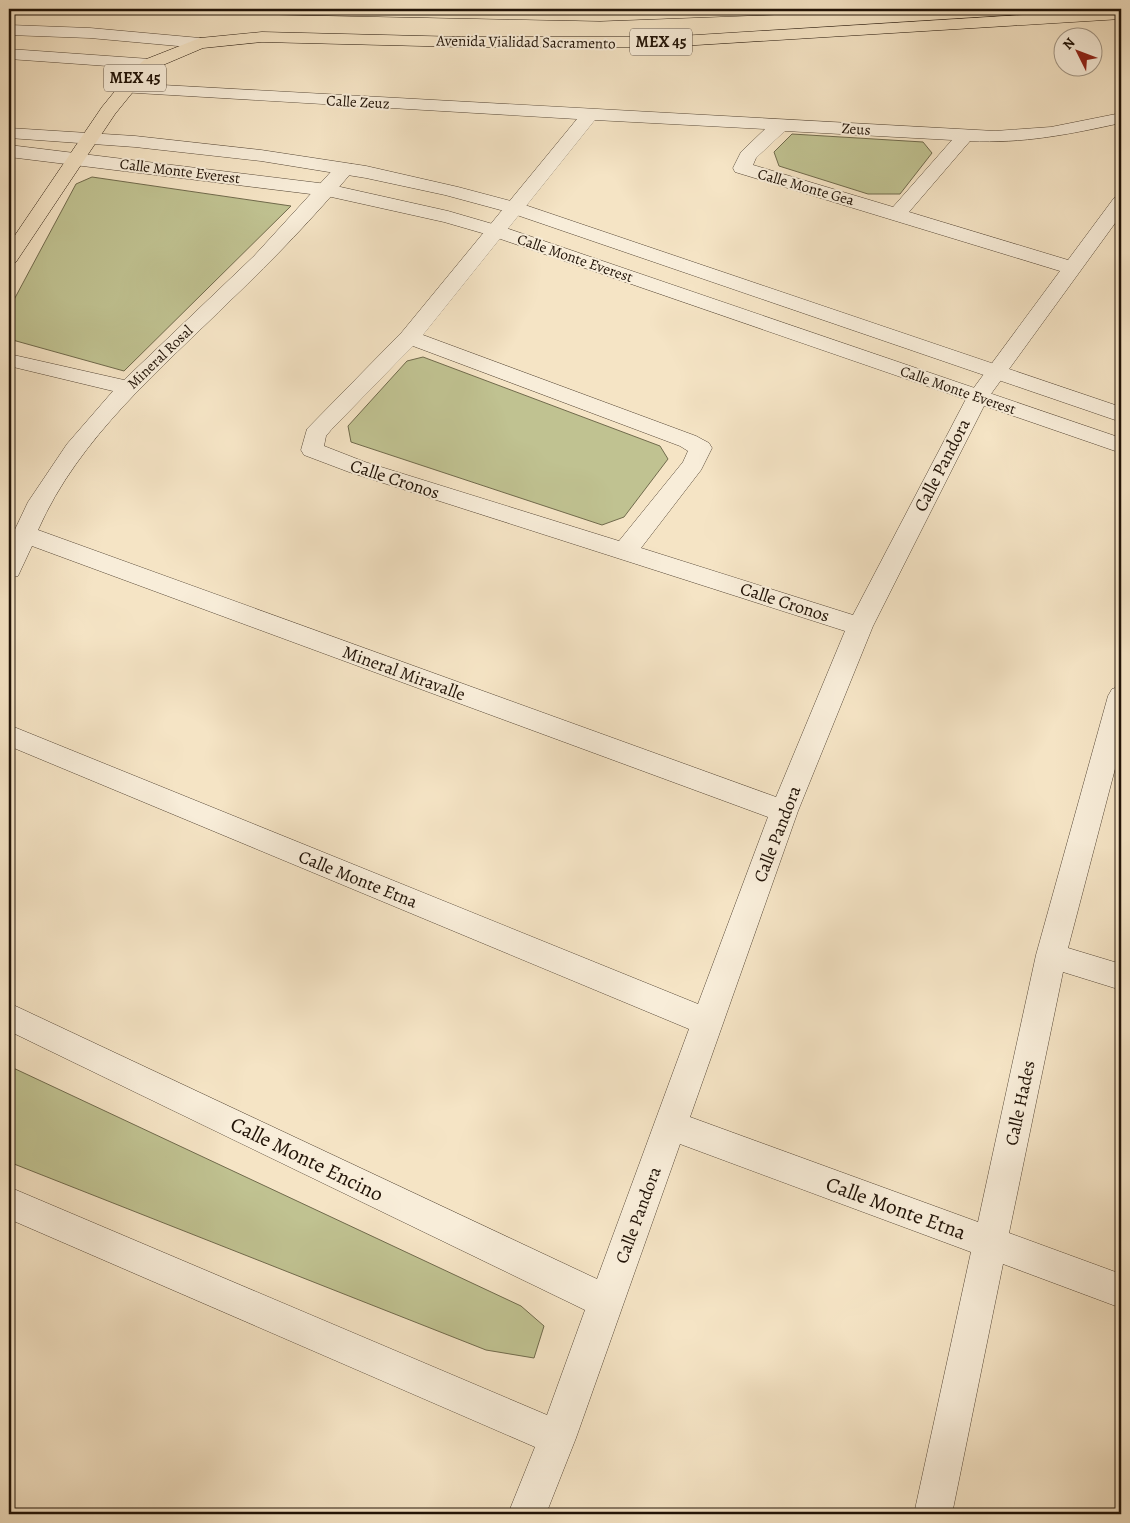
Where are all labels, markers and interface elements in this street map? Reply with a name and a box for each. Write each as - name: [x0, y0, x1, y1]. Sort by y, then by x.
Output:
- road number: MEX 45: [630, 28, 692, 56]
- north arrow: [1052, 28, 1102, 78]
- street label: Avenida Vialidad Sacramento: [435, 30, 616, 54]
- text: N: [1058, 33, 1079, 54]
- road number: MEX 45: [104, 64, 166, 92]
- street label: Calle Zeuz: [326, 90, 390, 114]
- street label: Zeus: [841, 118, 871, 140]
- street label: Calle Monte Everest: [119, 154, 241, 188]
- street label: Calle Monte Gea: [755, 164, 857, 210]
- street label: Calle Monte Everest: [515, 229, 635, 287]
- street label: Mineral Rosal: [123, 320, 197, 393]
- street label: Calle Monte Everest: [898, 361, 1018, 419]
- street label: Calle Pandora: [908, 414, 976, 516]
- street label: Calle Cronos: [347, 453, 443, 505]
- street label: Calle Cronos: [737, 576, 833, 628]
- street label: Mineral Miravalle: [339, 640, 469, 706]
- street label: Calle Pandora: [748, 782, 807, 886]
- street label: Calle Monte Etna: [295, 844, 422, 914]
- street label: Calle Hades: [999, 1058, 1041, 1148]
- street label: Calle Monte Encino: [226, 1110, 388, 1208]
- street label: Calle Pandora: [609, 1163, 667, 1267]
- street label: Calle Monte Etna: [822, 1170, 970, 1246]

